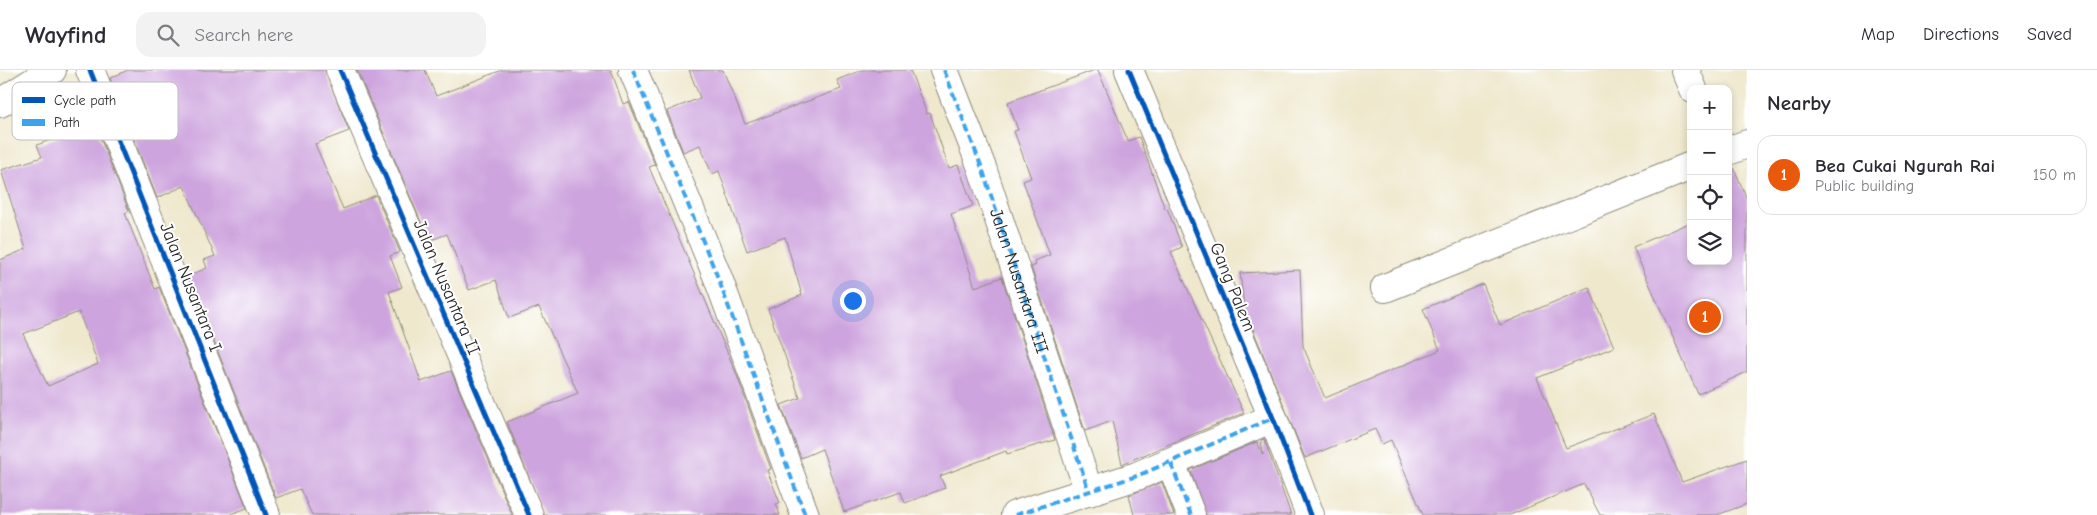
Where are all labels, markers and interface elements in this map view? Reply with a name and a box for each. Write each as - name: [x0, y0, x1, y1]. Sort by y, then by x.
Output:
- search box: [136, 12, 486, 57]
- text: Wayfind: [25, 21, 106, 49]
- icon: search: [154, 21, 182, 49]
- text: Search here: [194, 24, 293, 46]
- text: Map: [1861, 24, 1895, 45]
- text: Directions: [1923, 24, 1999, 45]
- text: Saved: [2027, 24, 2072, 45]
- legend: [12, 82, 178, 140]
- map controls: [1687, 85, 1732, 265]
- button: +: [1687, 85, 1732, 130]
- text: Nearby: [1767, 91, 1831, 115]
- text: Cycle path: [54, 92, 116, 109]
- text: Path: [54, 114, 80, 131]
- button: −: [1687, 130, 1732, 175]
- text: Bea Cukai Ngurah Rai: [1815, 155, 1995, 177]
- text: 1: [1781, 166, 1787, 184]
- text: 150 m: [2033, 166, 2076, 184]
- button: locate: [1687, 175, 1732, 220]
- text: Public building: [1815, 177, 1914, 195]
- street label: Jalan Nusantara III: [985, 206, 1053, 356]
- street label: Jalan Nusantara II: [409, 217, 484, 358]
- street label: Jalan Nusantara I: [155, 220, 226, 355]
- button: layers: [1687, 220, 1732, 265]
- street label: Gang Palem: [1205, 240, 1260, 335]
- your location: [840, 288, 866, 314]
- pin: 1: [1689, 298, 1721, 336]

